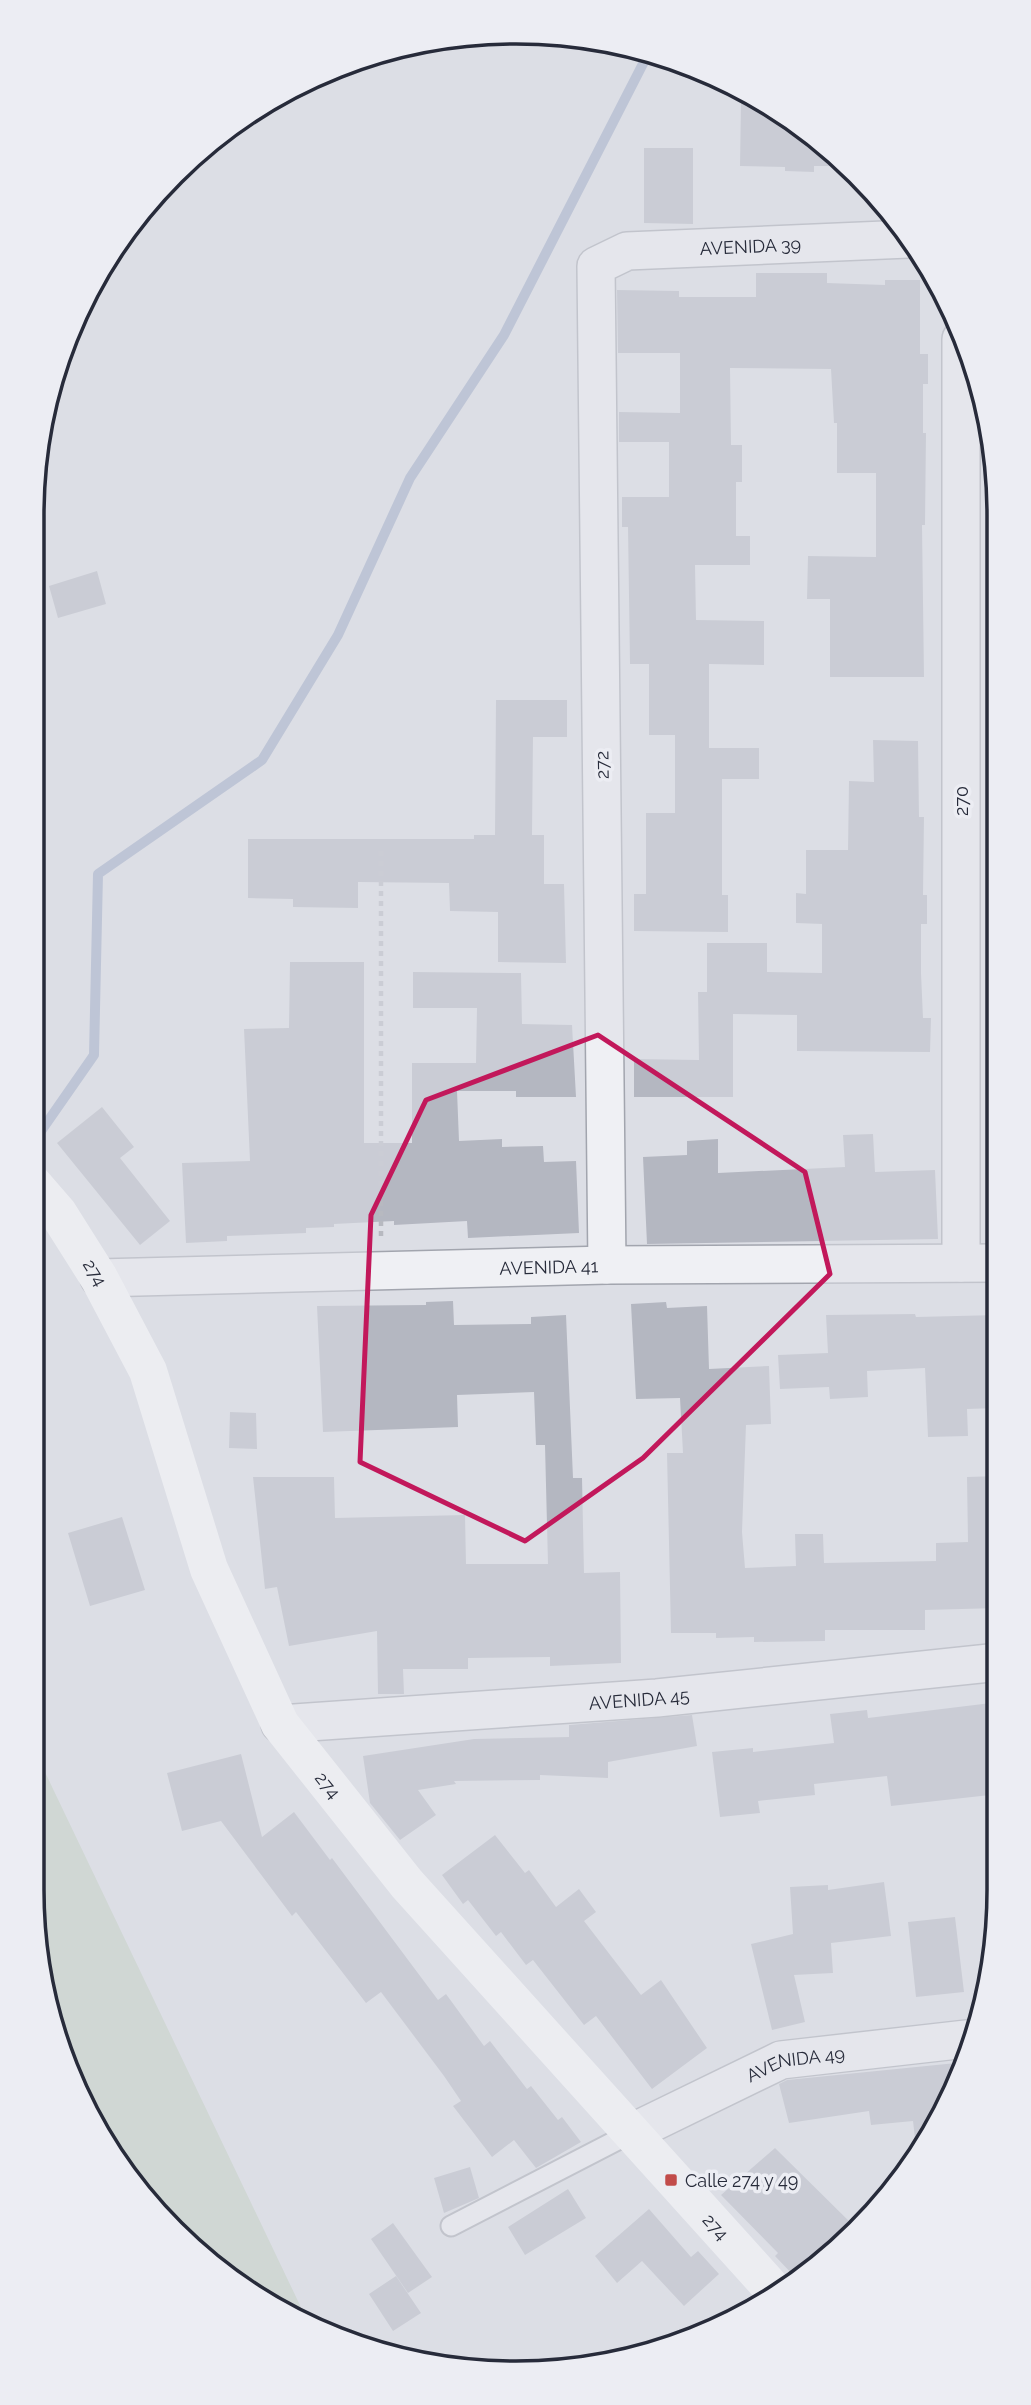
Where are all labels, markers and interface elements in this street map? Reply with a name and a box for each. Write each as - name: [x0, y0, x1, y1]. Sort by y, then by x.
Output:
- street label: AVENIDA 39: [699, 233, 802, 258]
- street label: 272: [591, 751, 613, 779]
- street label: 270: [951, 786, 972, 816]
- street label: 274: [79, 1255, 112, 1290]
- street label: AVENIDA 41: [499, 1255, 599, 1278]
- street label: AVENIDA 45: [588, 1684, 691, 1713]
- street label: 274: [311, 1767, 345, 1802]
- street label: AVENIDA 49: [743, 2042, 846, 2086]
- place label: Calle 274 y 49: [685, 2170, 798, 2191]
- marker: Calle 274 y 49: [663, 2172, 679, 2188]
- street label: 274: [699, 2209, 733, 2244]

